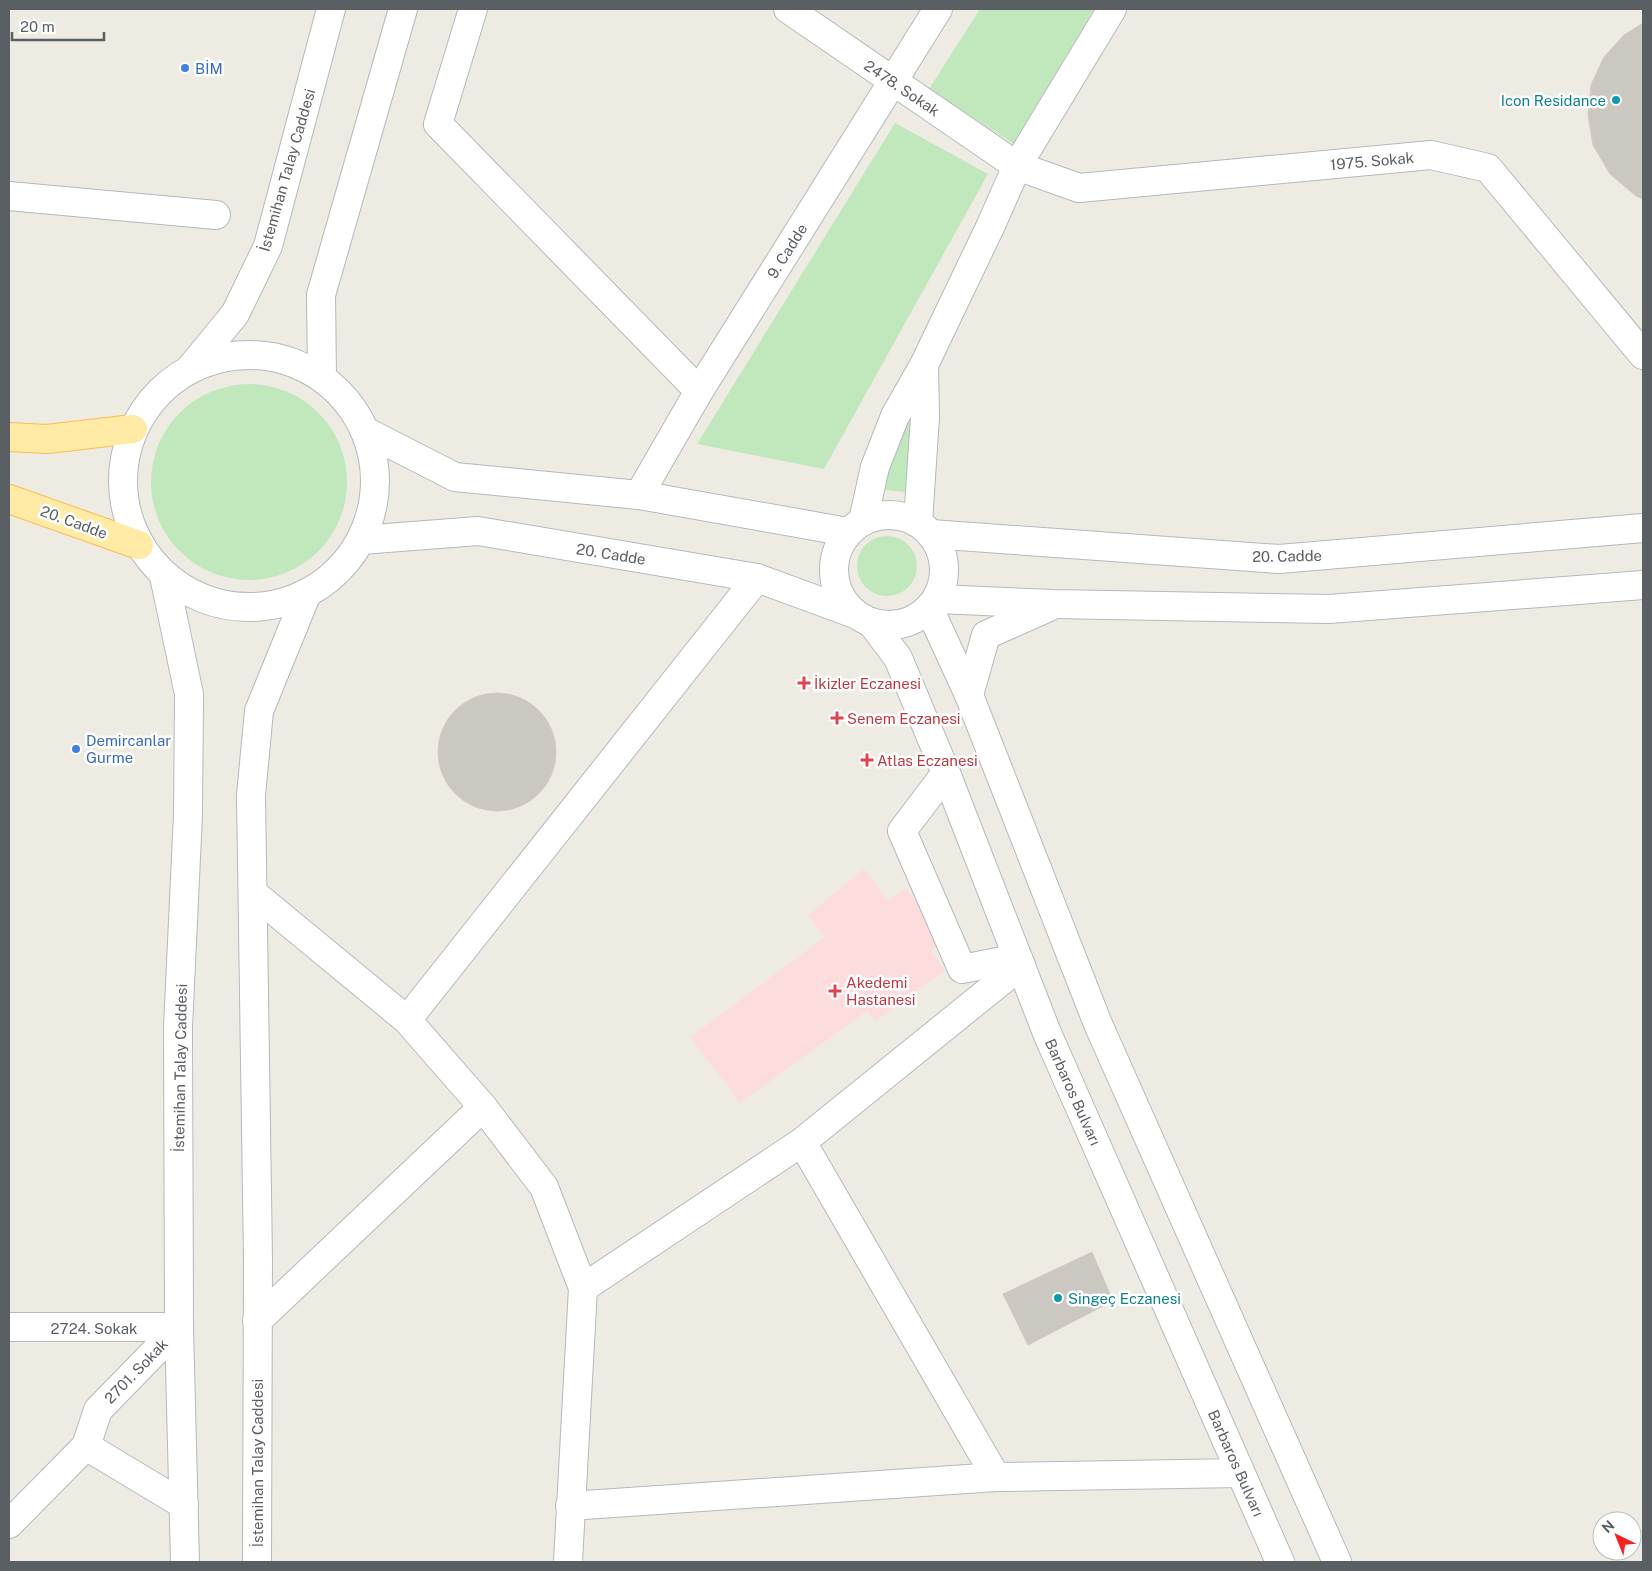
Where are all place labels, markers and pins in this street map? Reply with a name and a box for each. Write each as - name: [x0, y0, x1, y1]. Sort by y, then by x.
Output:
- place label: BİM: [195, 59, 223, 77]
- marker: BİM: [179, 62, 191, 74]
- place label: Icon Residance: [1501, 92, 1606, 109]
- marker: Icon Residance: [1610, 94, 1622, 106]
- place label: İkizler Eczanesi: [814, 674, 921, 692]
- marker: İkizler Eczanesi: [798, 677, 810, 689]
- place label: Senem Eczanesi: [847, 710, 961, 727]
- marker: Senem Eczanesi: [831, 712, 843, 724]
- place label: Demircanlar Gurme: [86, 732, 171, 766]
- marker: Demircanlar Gurme: [70, 743, 82, 755]
- place label: Atlas Eczanesi: [877, 752, 978, 769]
- marker: Atlas Eczanesi: [861, 754, 873, 766]
- place label: Akedemi Hastanesi: [846, 974, 916, 1008]
- marker: Akedemi Hastanesi: [828, 984, 842, 998]
- place label: Singeç Eczanesi: [1068, 1290, 1181, 1307]
- marker: Singeç Eczanesi: [1052, 1292, 1064, 1304]

